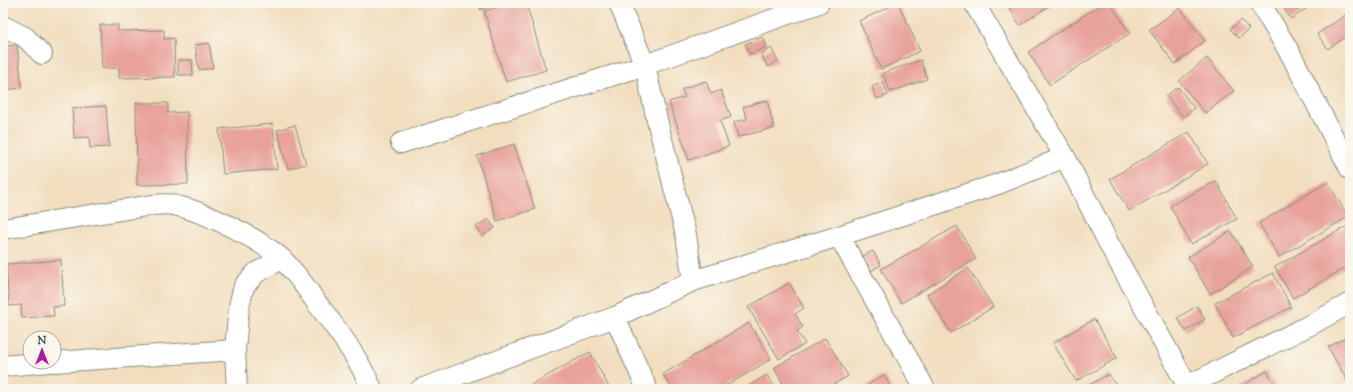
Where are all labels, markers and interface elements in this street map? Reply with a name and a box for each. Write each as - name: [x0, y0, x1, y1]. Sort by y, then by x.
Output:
- north arrow: [22, 330, 62, 370]
- text: N: [37, 333, 47, 349]

